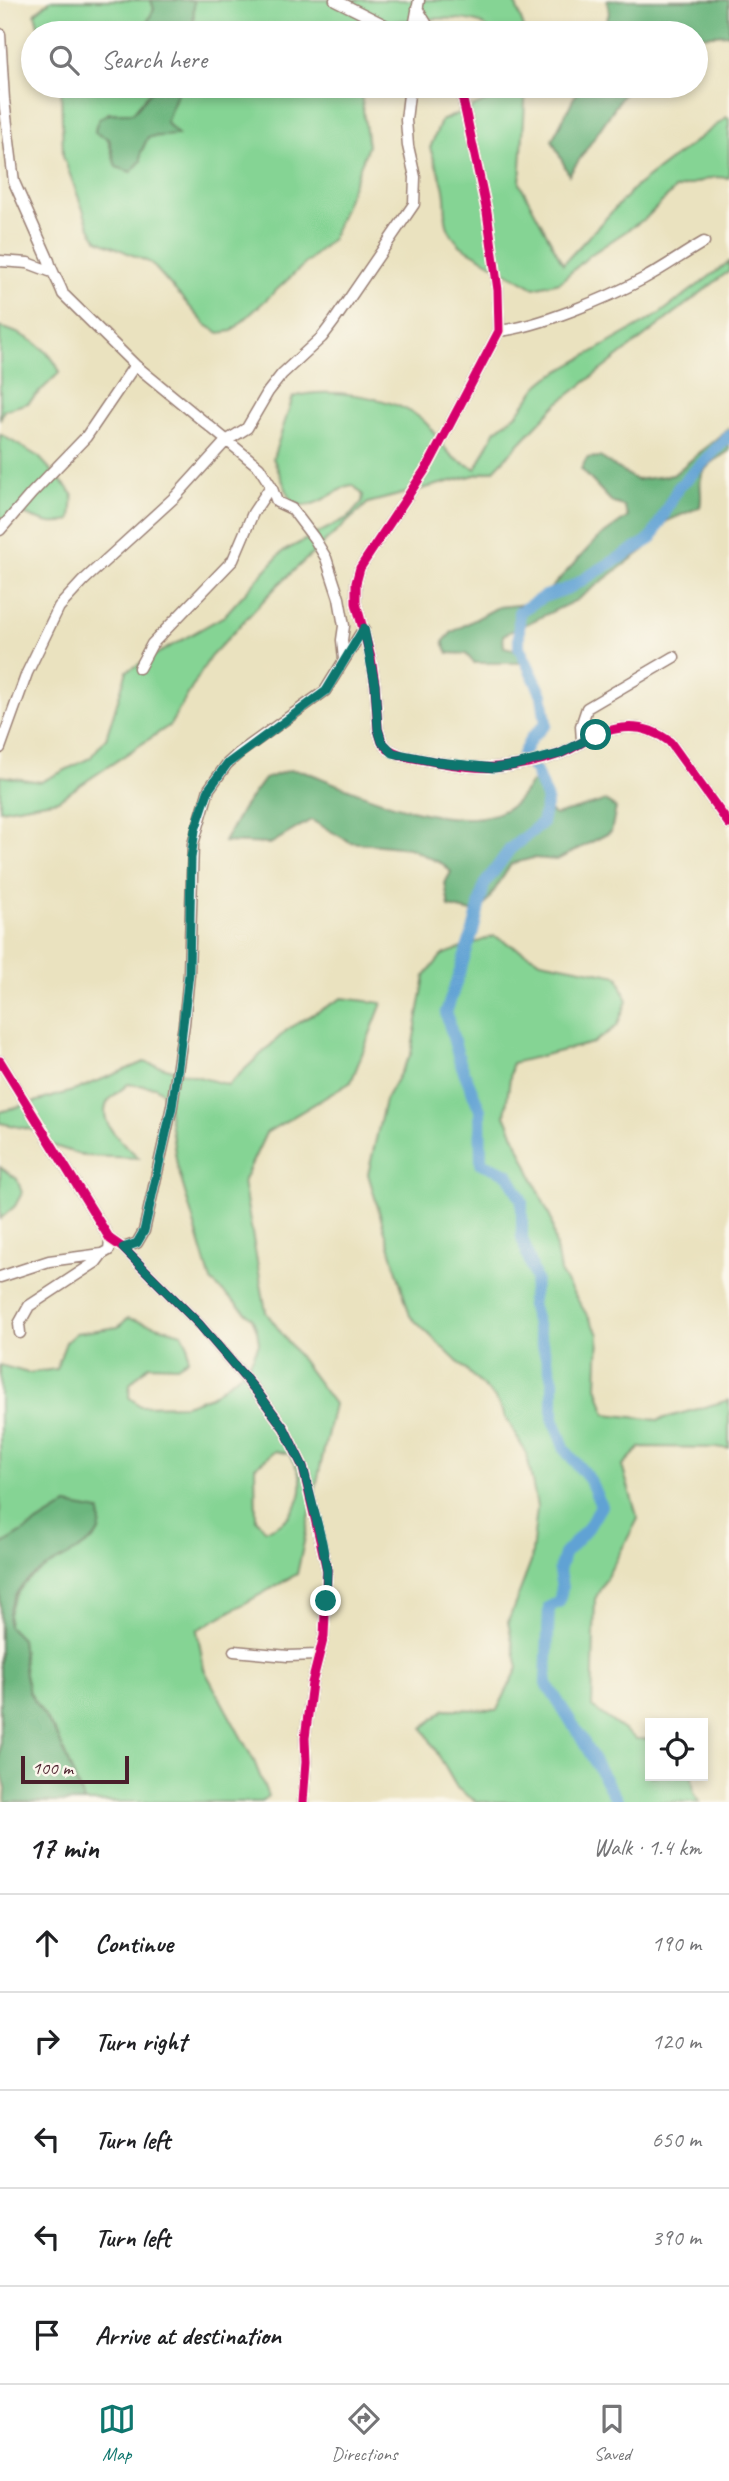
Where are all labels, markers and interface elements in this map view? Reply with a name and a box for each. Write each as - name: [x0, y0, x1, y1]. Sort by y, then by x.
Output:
- search box: [21, 21, 708, 98]
- icon: search: [45, 41, 83, 79]
- text: Search here: [101, 43, 207, 76]
- route start: [580, 719, 611, 750]
- route end: [310, 1585, 341, 1616]
- map controls: [645, 1718, 708, 1781]
- button: locate: [645, 1718, 708, 1781]
- scale bar: [21, 1753, 130, 1785]
- text: 100 m: [32, 1756, 73, 1780]
- text: 17 min: [28, 1829, 99, 1867]
- text: Walk · 1.4 km: [593, 1833, 701, 1862]
- icon: ahead: [28, 1924, 66, 1962]
- text: Continue: [95, 1927, 173, 1960]
- text: 190 m: [652, 1929, 701, 1958]
- icon: right: [28, 2022, 66, 2060]
- text: Turn right: [95, 2025, 186, 2058]
- text: 120 m: [652, 2027, 701, 2056]
- icon: left: [28, 2120, 66, 2158]
- text: Turn left: [95, 2123, 170, 2156]
- text: 650 m: [652, 2125, 701, 2154]
- icon: left: [28, 2218, 66, 2256]
- text: Turn left: [95, 2221, 170, 2254]
- text: 390 m: [652, 2223, 701, 2252]
- icon: arrive: [28, 2316, 66, 2354]
- text: Arrive at destination: [95, 2319, 281, 2352]
- tab: Map: [98, 2400, 136, 2466]
- tab: Directions: [331, 2400, 398, 2466]
- tab: Saved: [593, 2400, 631, 2466]

